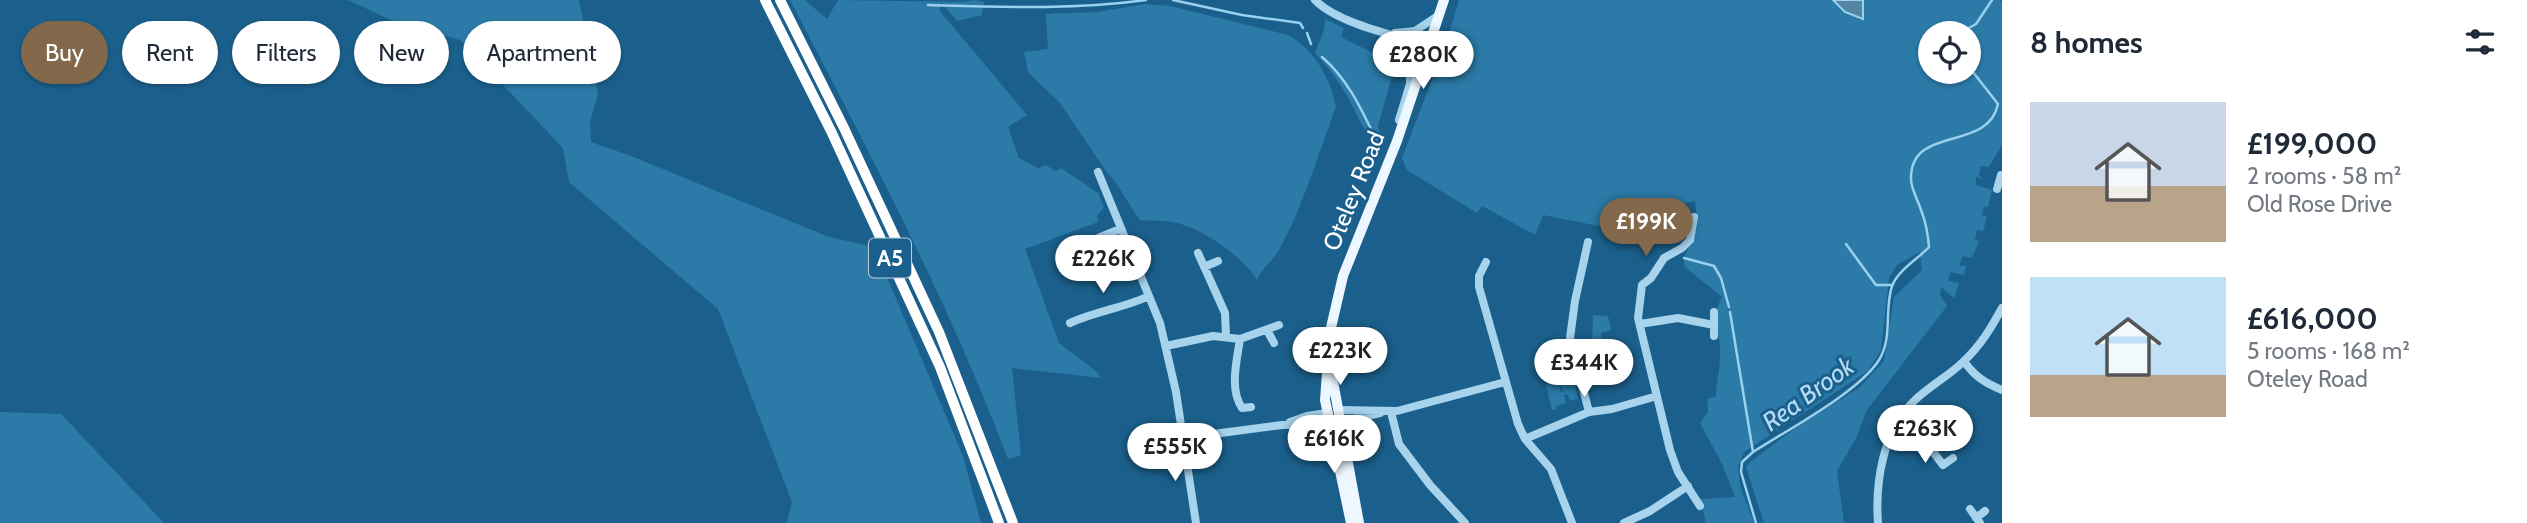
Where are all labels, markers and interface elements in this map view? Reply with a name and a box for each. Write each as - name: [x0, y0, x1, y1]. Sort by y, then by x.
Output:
- chip: Buy: [21, 21, 108, 84]
- chip: Rent: [122, 21, 218, 84]
- chip: Filters: [232, 21, 340, 84]
- chip: New: [354, 21, 449, 84]
- chip: Apartment: [463, 21, 621, 84]
- map controls: [1918, 21, 1981, 84]
- button: locate: [1918, 21, 1981, 84]
- icon: filters: [2461, 23, 2499, 61]
- text: 8 homes: [2030, 24, 2143, 61]
- pin: £280K: [1374, 32, 1472, 91]
- text: £280K: [1389, 40, 1457, 68]
- text: £199,000: [2247, 125, 2377, 162]
- street label: Oteley Road: [1316, 127, 1391, 255]
- icon: home: [2086, 130, 2170, 214]
- text: 2 rooms · 58 m²: [2247, 162, 2401, 190]
- text: Old Rose Drive: [2247, 190, 2392, 218]
- pin: £199K: [1597, 198, 1695, 258]
- text: £199K: [1616, 207, 1676, 235]
- pin: £226K: [1054, 236, 1152, 295]
- road number: A5: [869, 238, 911, 278]
- text: £226K: [1071, 244, 1135, 272]
- text: £616,000: [2247, 300, 2378, 337]
- icon: home: [2086, 305, 2170, 389]
- pin: £223K: [1291, 328, 1389, 387]
- text: £223K: [1308, 336, 1372, 364]
- text: 5 rooms · 168 m²: [2247, 337, 2410, 365]
- pin: £344K: [1535, 340, 1633, 399]
- text: £344K: [1550, 348, 1618, 376]
- water label: Rea Brook: [1756, 349, 1861, 438]
- text: Oteley Road: [2247, 365, 2368, 393]
- pin: £263K: [1876, 406, 1974, 465]
- text: £263K: [1893, 414, 1957, 442]
- pin: £616K: [1285, 416, 1383, 475]
- pin: £555K: [1126, 424, 1224, 483]
- text: £616K: [1304, 424, 1364, 452]
- text: £555K: [1143, 432, 1207, 460]

